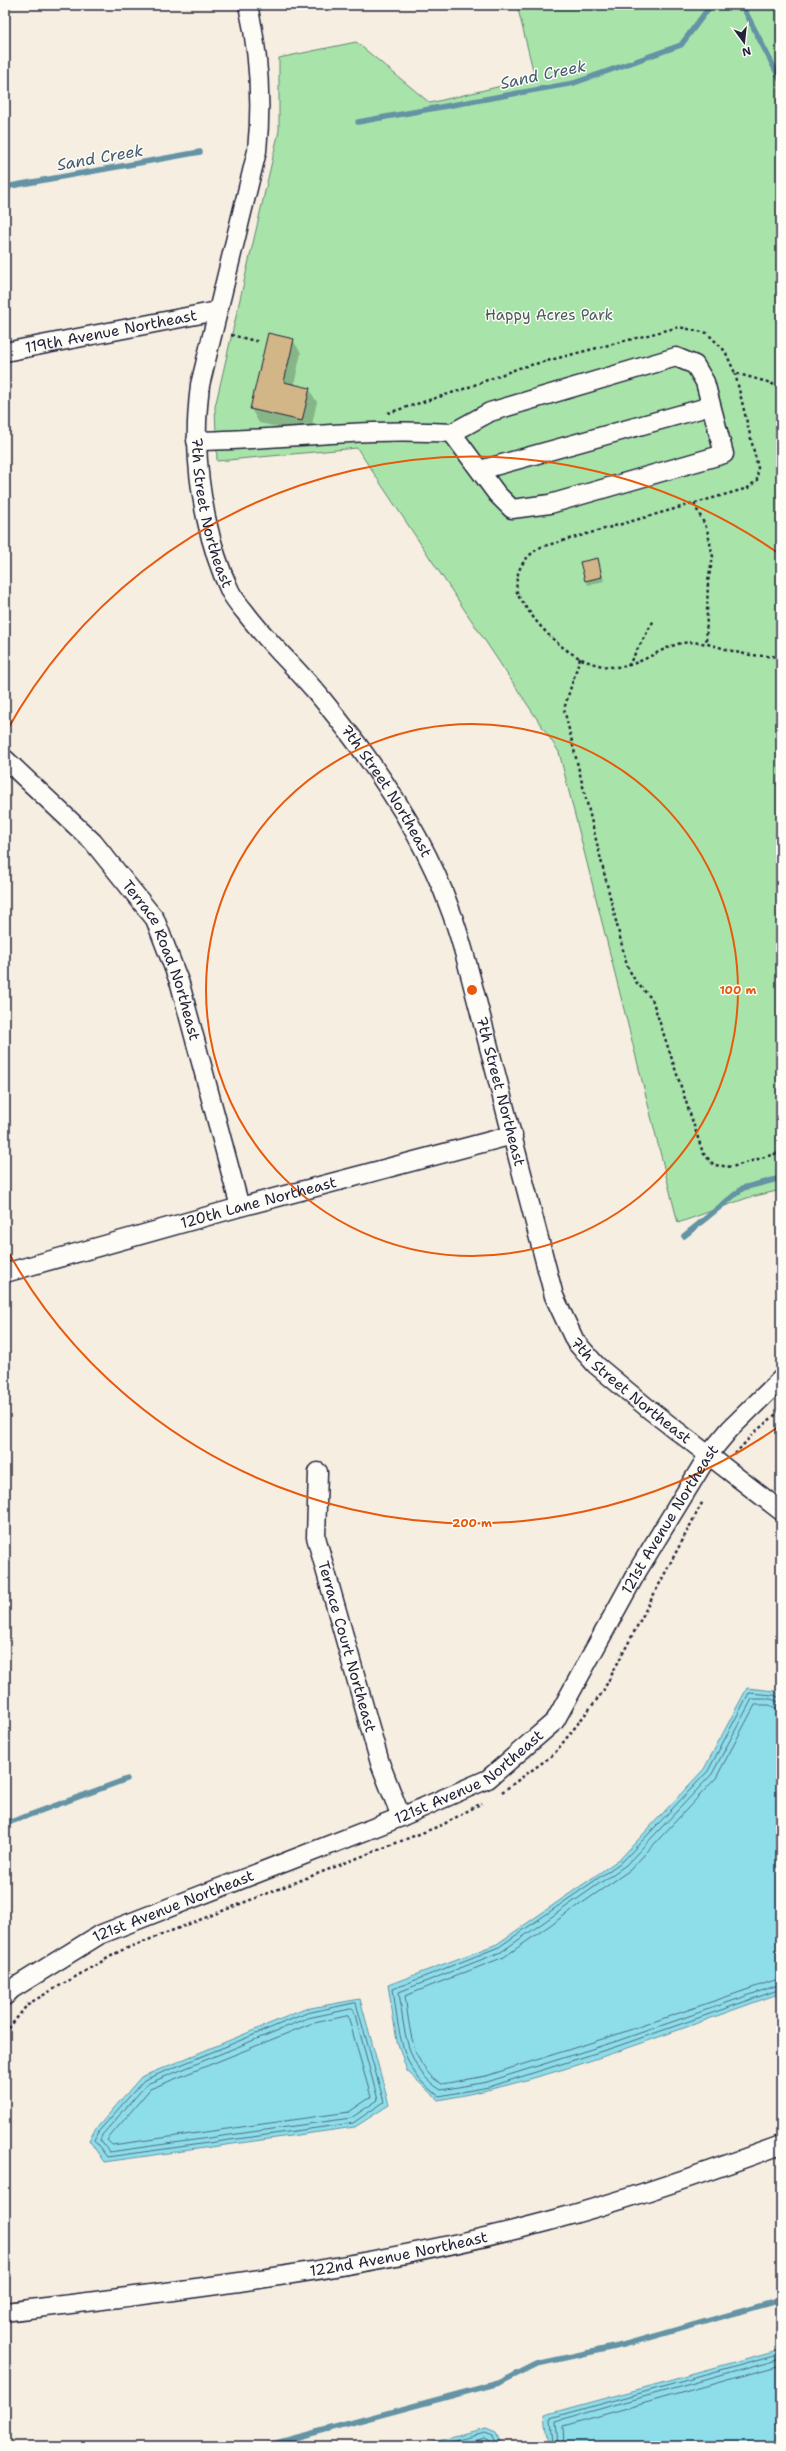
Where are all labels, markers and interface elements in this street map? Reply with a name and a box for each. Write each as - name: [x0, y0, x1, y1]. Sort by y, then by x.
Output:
- north arrow: [724, 22, 764, 62]
- text: N: [740, 43, 753, 60]
- water label: Sand Creek: [498, 55, 588, 94]
- water label: Sand Creek: [55, 140, 145, 175]
- street label: 119th Avenue Northeast: [24, 305, 199, 358]
- park label: Happy Acres Park: [485, 305, 613, 325]
- street label: 7th Street Northeast: [187, 437, 237, 591]
- street label: 7th Street Northeast: [336, 721, 436, 861]
- street label: Terrace Road Northeast: [117, 876, 205, 1043]
- text: 100 m: [720, 982, 757, 998]
- centre of rings: [465, 983, 479, 997]
- street label: 7th Street Northeast: [471, 1014, 530, 1168]
- street label: 120th Lane Northeast: [178, 1172, 339, 1233]
- street label: 7th Street Northeast: [566, 1333, 695, 1448]
- street label: 121st Avenue Northeast: [617, 1440, 723, 1598]
- text: 200 m: [452, 1515, 492, 1531]
- street label: Terrace Court Northeast: [313, 1559, 381, 1735]
- street label: 121st Avenue Northeast: [391, 1725, 548, 1829]
- street label: 121st Avenue Northeast: [89, 1865, 257, 1947]
- street label: 122nd Avenue Northeast: [308, 2227, 490, 2281]

